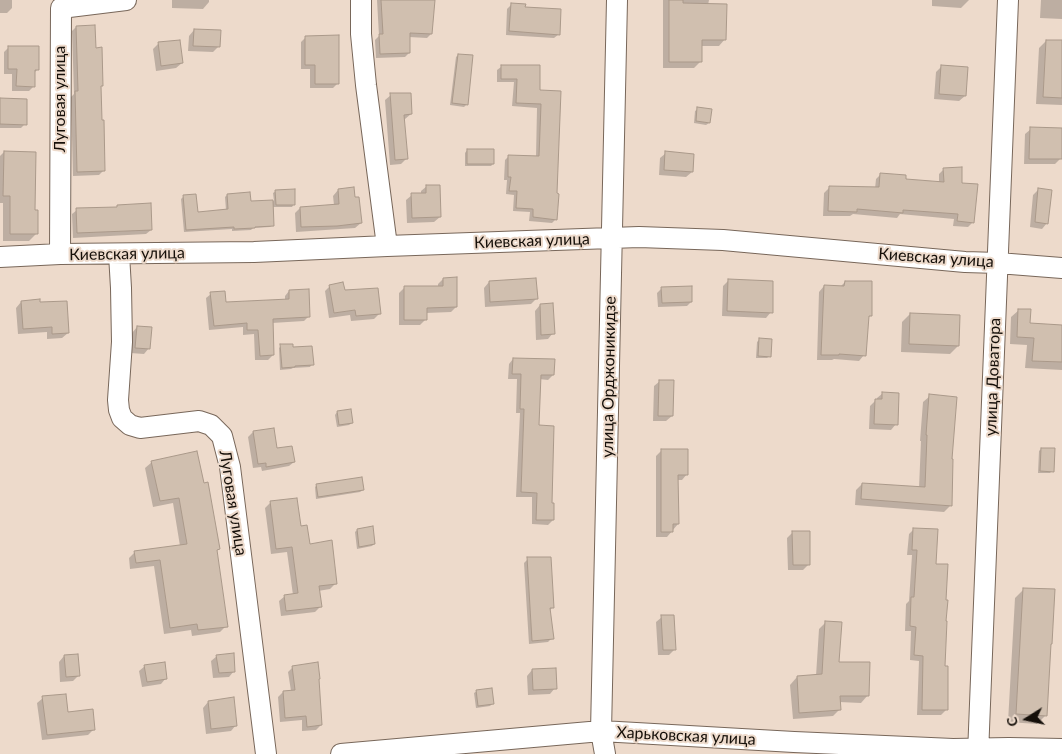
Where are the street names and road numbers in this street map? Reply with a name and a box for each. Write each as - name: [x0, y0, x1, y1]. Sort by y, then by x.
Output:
- street label: Луговая улица: [50, 46, 70, 152]
- street label: Киевская улица: [474, 229, 590, 253]
- street label: Киевская улица: [69, 243, 185, 265]
- street label: Киевская улица: [878, 244, 994, 272]
- street label: улица Орджоникидзе: [598, 296, 620, 458]
- street label: улица Доватора: [981, 317, 1005, 437]
- street label: Луговая улица: [215, 449, 251, 557]
- street label: Харьковская улица: [616, 723, 756, 749]

